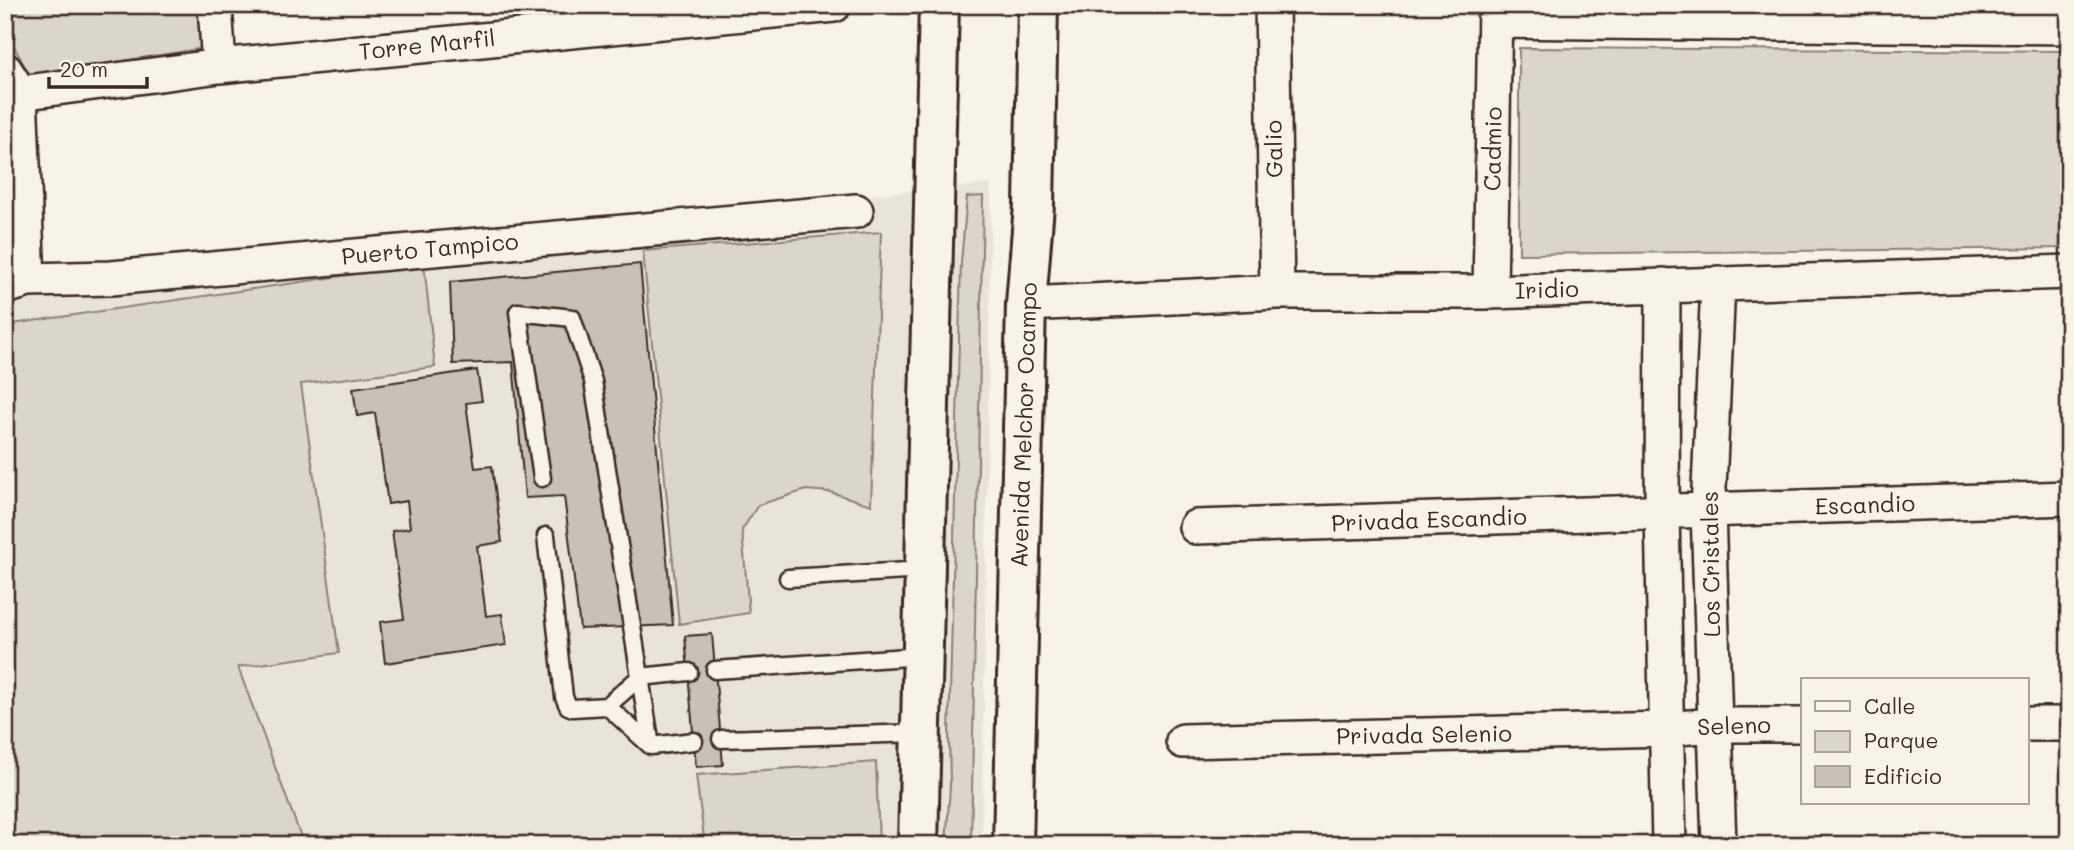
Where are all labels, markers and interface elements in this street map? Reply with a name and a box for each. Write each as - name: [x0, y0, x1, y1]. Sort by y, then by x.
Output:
- street label: Torre Marfil: [357, 22, 497, 66]
- scale bar: [49, 46, 147, 90]
- text: 20 m: [60, 55, 108, 82]
- street label: Cadmio: [1476, 107, 1508, 191]
- street label: Galio: [1257, 120, 1289, 178]
- street label: Puerto Tampico: [340, 225, 520, 271]
- street label: Iridio: [1515, 273, 1579, 305]
- street label: Avenida Melchor Ocampo: [1003, 282, 1043, 568]
- street label: Escandio: [1814, 487, 1916, 521]
- street label: Los Cristales: [1694, 491, 1726, 637]
- street label: Privada Escandio: [1331, 501, 1527, 537]
- legend: [1801, 678, 2028, 804]
- text: Calle: [1864, 692, 1916, 719]
- street label: Seleno: [1697, 709, 1771, 741]
- street label: Privada Selenio: [1336, 717, 1512, 751]
- text: Parque: [1864, 726, 1938, 753]
- text: Edificio: [1864, 762, 1942, 789]

